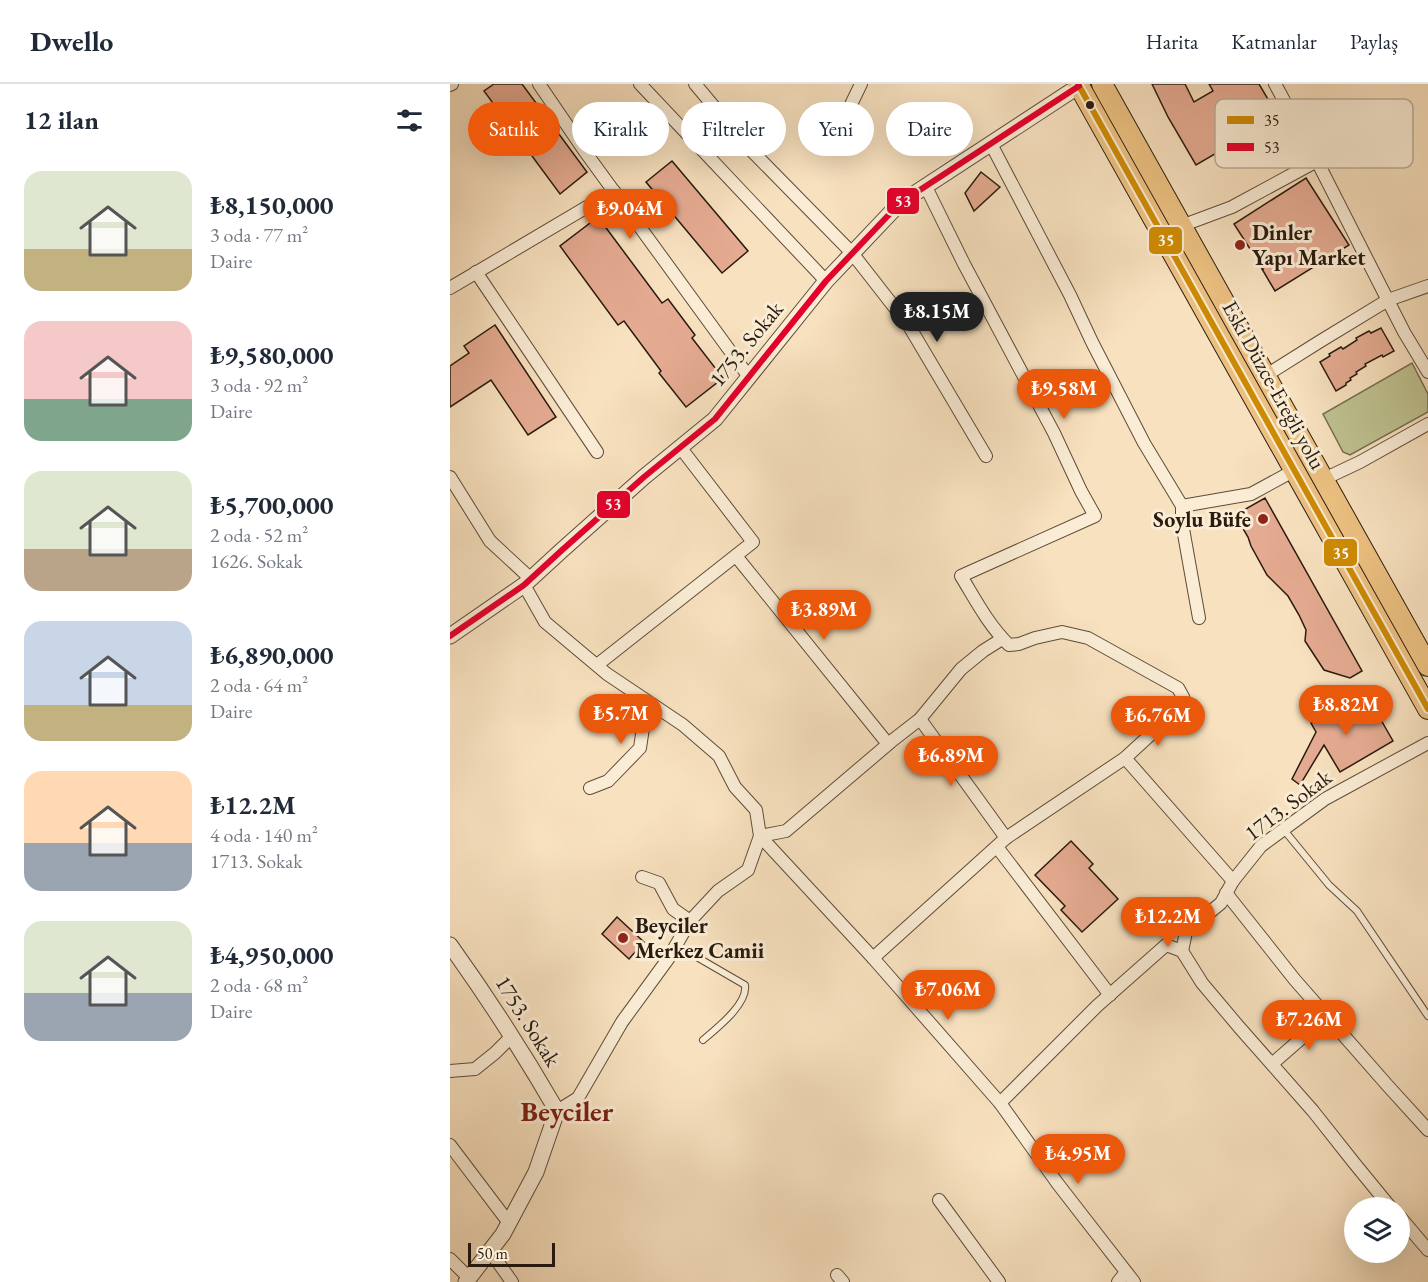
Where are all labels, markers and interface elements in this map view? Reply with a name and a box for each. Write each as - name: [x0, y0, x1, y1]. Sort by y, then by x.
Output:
- text: Dwello: [30, 23, 113, 59]
- text: Harita: [1146, 28, 1198, 55]
- text: Katmanlar: [1231, 28, 1317, 55]
- text: Paylaş: [1350, 28, 1398, 55]
- unlabelled marker: [1084, 99, 1096, 111]
- legend: [1215, 99, 1413, 168]
- chip: Satılık: [468, 102, 560, 156]
- chip: Kiralık: [572, 102, 669, 156]
- chip: Filtreler: [681, 102, 786, 156]
- chip: Yeni: [798, 102, 874, 156]
- chip: Daire: [886, 102, 973, 156]
- text: 12 ilan: [24, 103, 99, 137]
- icon: filters: [393, 104, 426, 137]
- text: 35: [1264, 110, 1279, 131]
- text: 53: [1264, 137, 1280, 158]
- line badge: 53: [886, 187, 920, 215]
- text: ₺8,150,000: [210, 188, 333, 222]
- pin: ₺9.04M: [581, 189, 679, 240]
- text: 53: [895, 191, 911, 212]
- icon: home: [72, 195, 144, 267]
- text: ₺9.04M: [597, 195, 663, 221]
- place label: Dinler Yapı Market: [1252, 218, 1366, 272]
- text: 3 oda · 77 m²: [210, 222, 308, 248]
- line badge: 35: [1148, 226, 1183, 255]
- text: 35: [1158, 230, 1174, 251]
- marker: Dinler Yapı Market: [1233, 238, 1247, 252]
- text: Daire: [210, 248, 252, 274]
- pin: ₺8.15M: [888, 292, 986, 343]
- street label: 1753. Sokak: [703, 295, 790, 393]
- street label: Eski Düzce-Ereğli yolu: [1216, 295, 1333, 475]
- text: ₺8.15M: [904, 298, 970, 324]
- text: ₺9,580,000: [210, 338, 333, 372]
- icon: home: [72, 345, 144, 417]
- pin: ₺9.58M: [1015, 369, 1113, 420]
- text: 3 oda · 92 m²: [210, 372, 308, 398]
- text: ₺9.58M: [1031, 375, 1097, 401]
- text: Daire: [210, 398, 252, 424]
- text: ₺5,700,000: [210, 488, 333, 522]
- line badge: 53: [596, 490, 631, 519]
- text: 53: [605, 494, 621, 515]
- icon: home: [72, 495, 144, 567]
- place label: Soylu Büfe: [1153, 505, 1251, 534]
- marker: Soylu Büfe: [1256, 512, 1270, 526]
- text: 2 oda · 52 m²: [210, 522, 308, 548]
- line badge: 35: [1323, 538, 1358, 567]
- text: 35: [1333, 543, 1349, 564]
- text: 1626. Sokak: [210, 548, 303, 574]
- pin: ₺3.89M: [775, 590, 873, 641]
- text: ₺3.89M: [791, 596, 857, 622]
- text: ₺6,890,000: [210, 638, 333, 672]
- icon: home: [72, 645, 144, 717]
- text: 2 oda · 64 m²: [210, 672, 308, 698]
- pin: ₺8.82M: [1297, 685, 1395, 736]
- text: ₺8.82M: [1313, 691, 1379, 717]
- pin: ₺5.7M: [579, 694, 663, 745]
- pin: ₺6.76M: [1109, 696, 1207, 747]
- text: Daire: [210, 698, 252, 724]
- text: ₺5.7M: [593, 700, 649, 726]
- text: ₺6.76M: [1125, 702, 1191, 728]
- pin: ₺6.89M: [902, 736, 1000, 787]
- text: ₺6.89M: [918, 742, 984, 768]
- street label: 1713. Sokak: [1239, 762, 1338, 847]
- text: ₺12.2M: [210, 788, 296, 822]
- icon: home: [72, 795, 144, 867]
- text: 4 oda · 140 m²: [210, 822, 318, 848]
- text: 1713. Sokak: [210, 848, 303, 874]
- pin: ₺12.2M: [1119, 897, 1217, 948]
- text: ₺12.2M: [1135, 903, 1201, 929]
- place label: Beyciler Merkez Camii: [635, 911, 765, 965]
- marker: Beyciler Merkez Camii: [616, 931, 630, 945]
- text: ₺4,950,000: [210, 938, 333, 972]
- icon: home: [72, 945, 144, 1017]
- street label: 1753. Sokak: [489, 970, 568, 1072]
- pin: ₺7.06M: [899, 970, 997, 1021]
- text: 2 oda · 68 m²: [210, 972, 308, 998]
- text: ₺7.06M: [915, 976, 981, 1002]
- text: Daire: [210, 998, 252, 1024]
- pin: ₺7.26M: [1260, 1000, 1358, 1051]
- text: ₺7.26M: [1276, 1006, 1342, 1032]
- district label: Beyciler: [521, 1093, 614, 1129]
- pin: ₺4.95M: [1029, 1134, 1127, 1185]
- text: ₺4.95M: [1045, 1140, 1111, 1166]
- map controls: [1344, 1197, 1410, 1263]
- button: layers: [1344, 1197, 1410, 1263]
- scale bar: [468, 1240, 555, 1268]
- text: 50 m: [477, 1243, 508, 1264]

